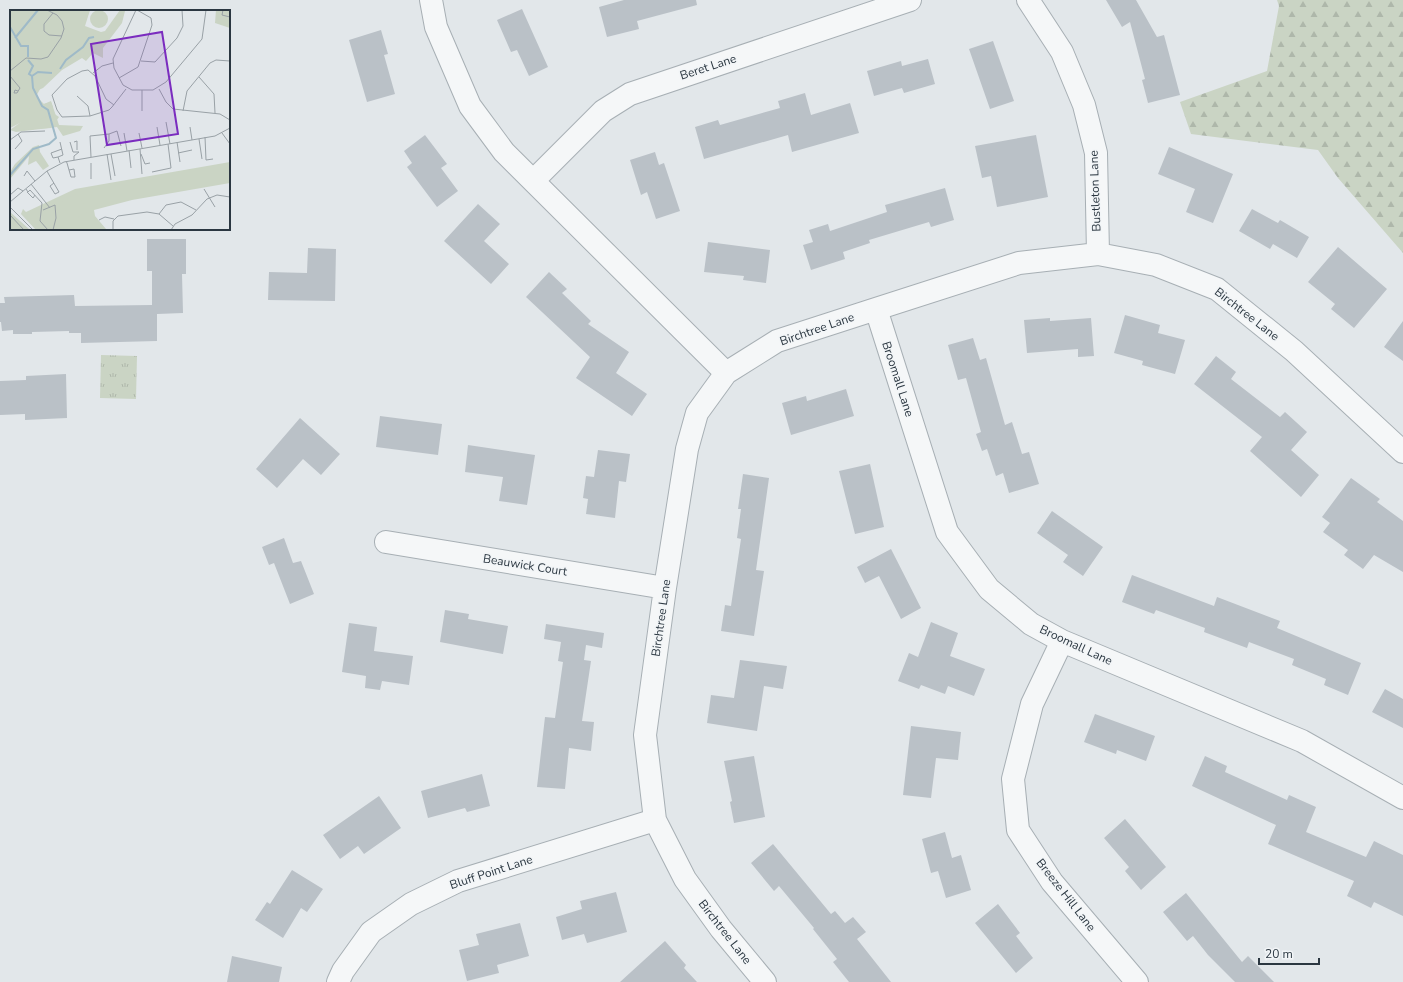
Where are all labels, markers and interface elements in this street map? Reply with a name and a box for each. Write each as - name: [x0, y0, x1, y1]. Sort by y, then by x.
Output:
- inset map: [10, 10, 230, 230]
- street label: Beret Lane: [678, 50, 738, 84]
- street label: Bustleton Lane: [1086, 150, 1104, 232]
- street label: Birchtree Lane: [1211, 284, 1283, 344]
- street label: Birchtree Lane: [778, 309, 856, 349]
- street label: Broomall Lane: [878, 339, 918, 419]
- street label: Beauwick Court: [482, 550, 569, 580]
- street label: Birchtree Lane: [648, 578, 674, 658]
- street label: Broomall Lane: [1037, 621, 1115, 669]
- street label: Bluff Point Lane: [448, 851, 534, 893]
- street label: Breeze Hill Lane: [1033, 855, 1099, 935]
- street label: Birchtree Lane: [695, 896, 755, 968]
- scale bar: [1259, 940, 1319, 966]
- text: 20 m: [1265, 946, 1293, 962]

